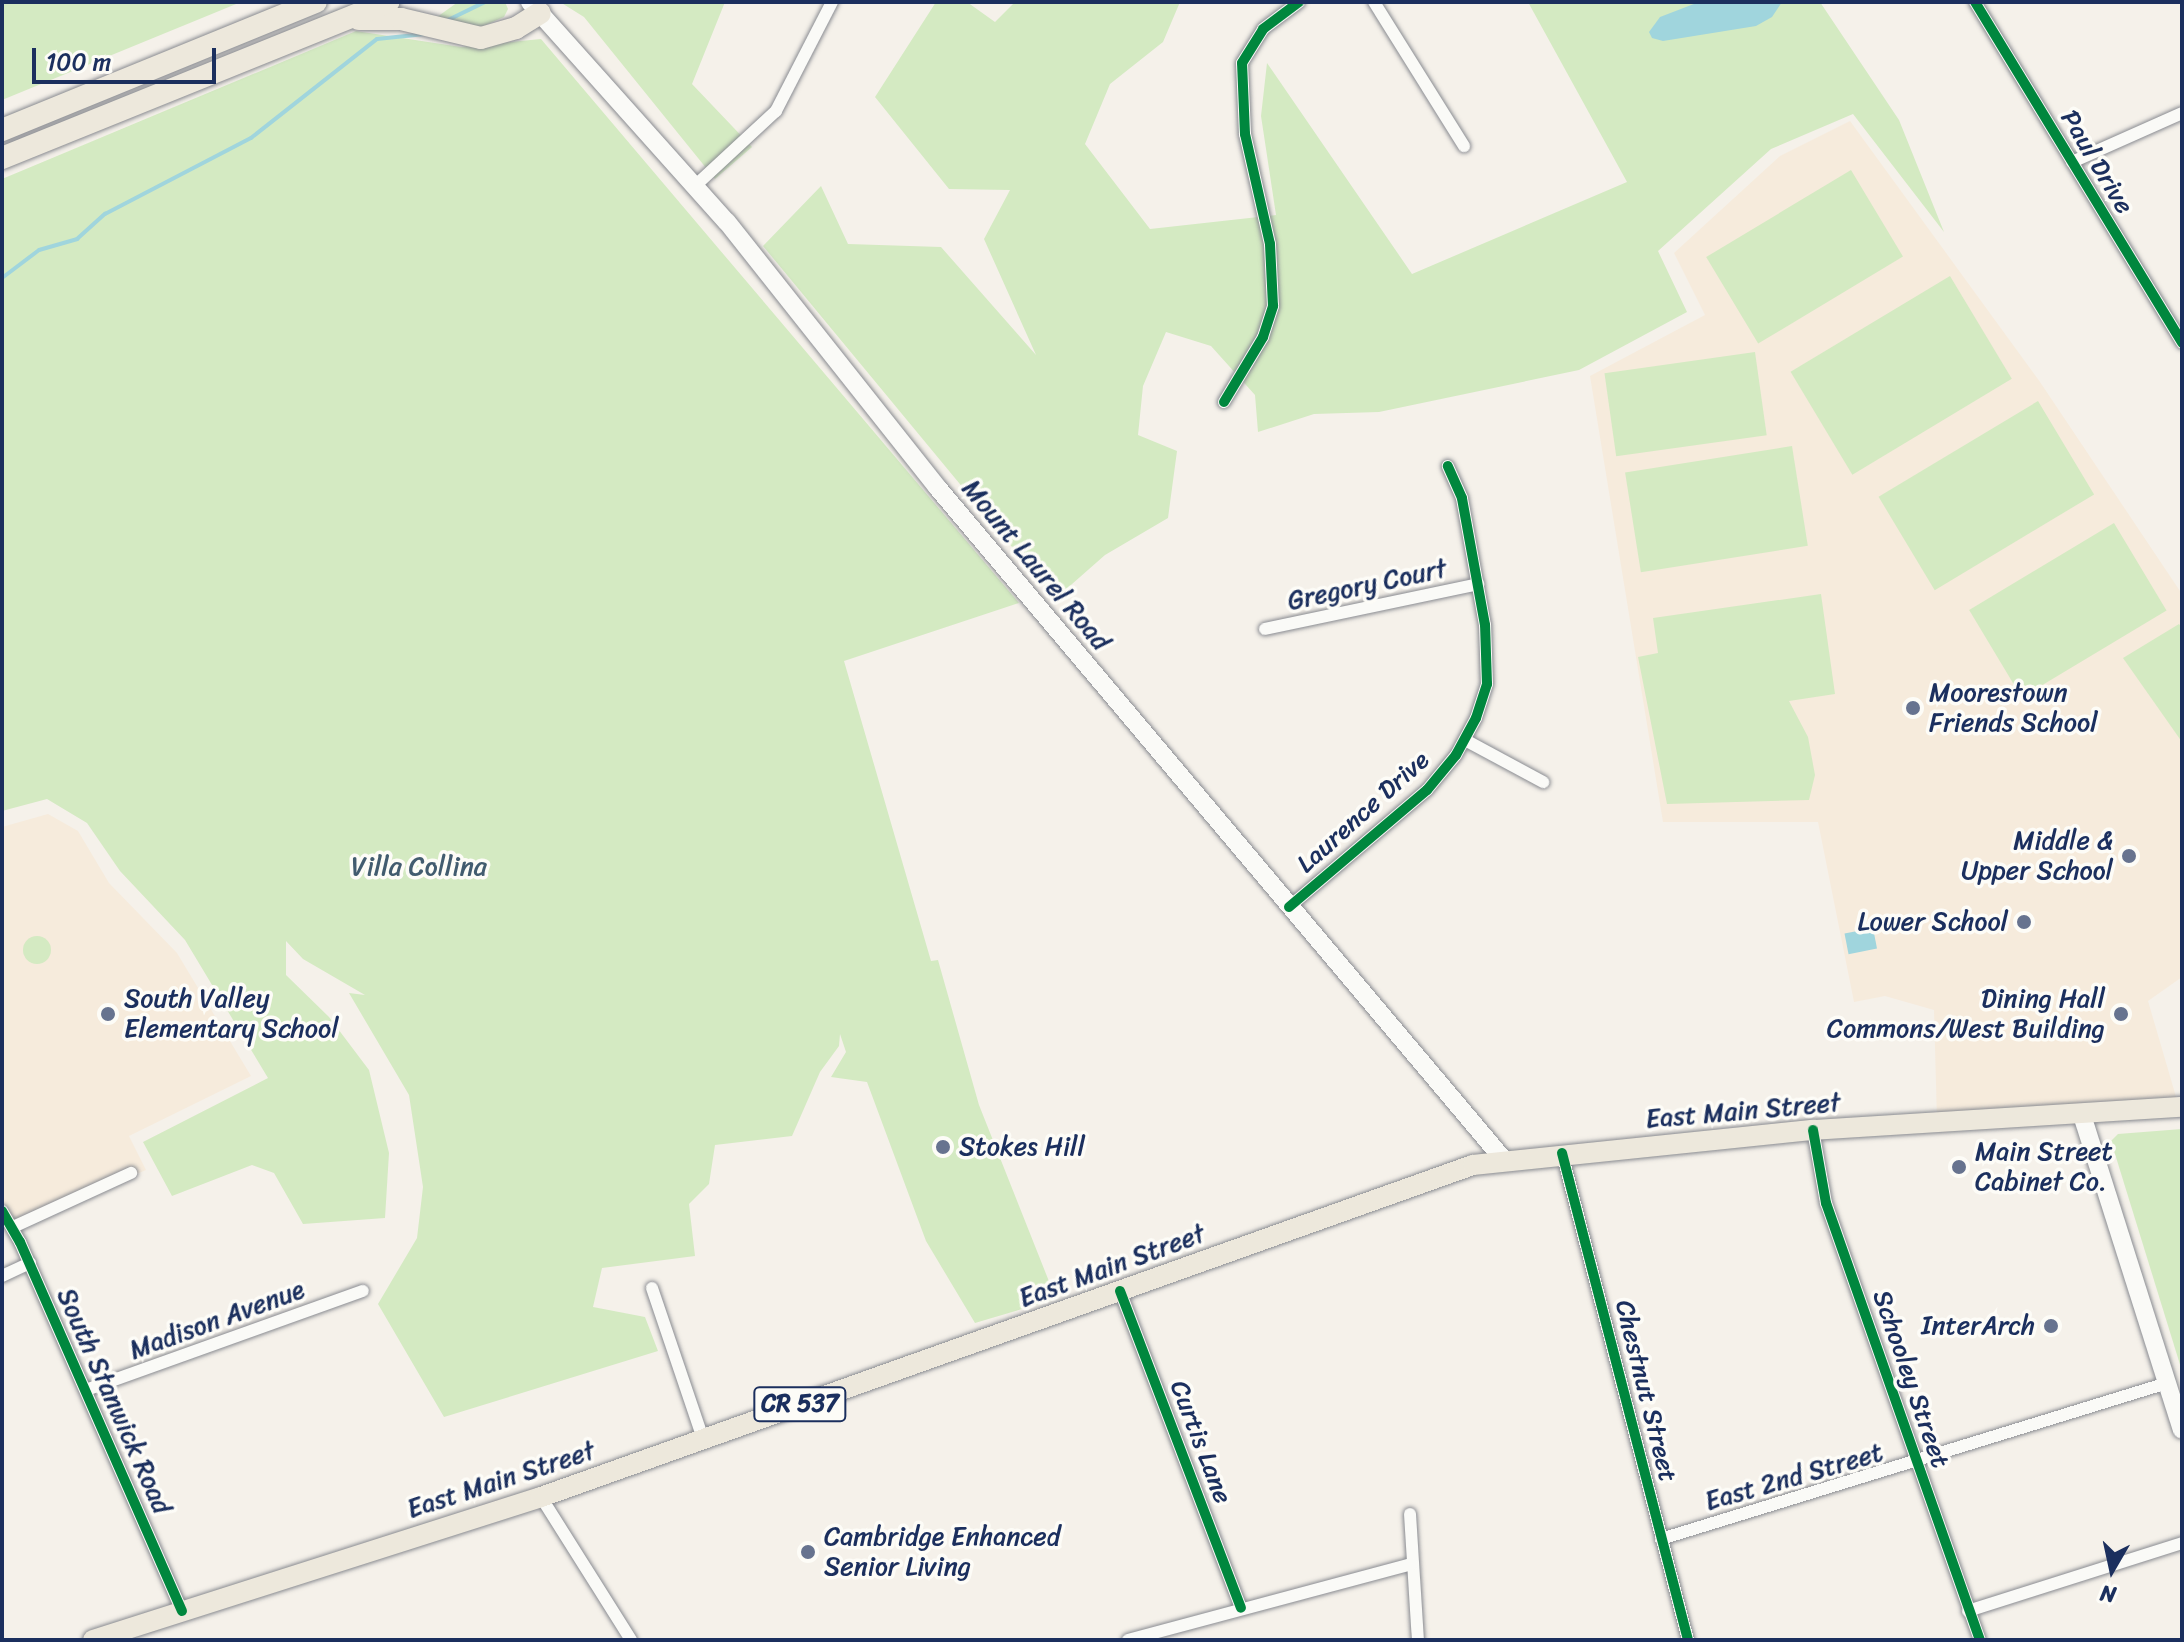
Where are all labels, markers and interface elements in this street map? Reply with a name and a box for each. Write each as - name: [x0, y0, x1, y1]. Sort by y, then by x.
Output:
- scale bar: [36, 32, 220, 82]
- text: 100 m: [46, 41, 111, 83]
- street label: Paul Drive: [2054, 104, 2140, 220]
- street label: Mount Laurel Road: [956, 474, 1116, 656]
- street label: Gregory Court: [1284, 553, 1450, 617]
- place label: Moorestown Friends School: [1929, 677, 2098, 738]
- marker: Moorestown Friends School: [1904, 699, 1922, 717]
- street label: Laurence Drive: [1290, 744, 1436, 880]
- place label: Middle & Upper School: [1961, 825, 2113, 886]
- marker: Middle & Upper School: [2120, 847, 2138, 865]
- park label: Villa Collina: [351, 851, 487, 883]
- place label: Lower School: [1857, 906, 2008, 938]
- marker: Lower School: [2015, 913, 2033, 931]
- place label: South Valley Elementary School: [124, 983, 339, 1044]
- place label: Dining Hall Commons/West Building: [1827, 983, 2105, 1044]
- marker: South Valley Elementary School: [99, 1005, 117, 1023]
- marker: Dining Hall Commons/West Building: [2112, 1005, 2130, 1023]
- street label: East Main Street: [1644, 1087, 1842, 1135]
- place label: Stokes Hill: [959, 1131, 1085, 1163]
- place label: Main Street Cabinet Co.: [1975, 1136, 2113, 1198]
- marker: Stokes Hill: [934, 1138, 952, 1156]
- marker: Main Street Cabinet Co.: [1950, 1158, 1968, 1176]
- street label: East Main Street: [1015, 1218, 1209, 1314]
- street label: Madison Avenue: [125, 1274, 309, 1366]
- street label: South Stanwick Road: [50, 1283, 178, 1519]
- street label: Schooley Street: [1866, 1286, 1956, 1472]
- street label: Chestnut Street: [1608, 1296, 1684, 1486]
- place label: InterArch: [1921, 1310, 2035, 1342]
- marker: InterArch: [2042, 1317, 2060, 1335]
- street label: Curtis Lane: [1163, 1376, 1239, 1508]
- road number: CR 537: [752, 1384, 848, 1424]
- street label: East Main Street: [403, 1435, 599, 1525]
- street label: East 2nd Street: [1702, 1437, 1886, 1517]
- place label: Cambridge Enhanced Senior Living: [824, 1521, 1060, 1582]
- north arrow: [2072, 1530, 2152, 1610]
- marker: Cambridge Enhanced Senior Living: [799, 1543, 817, 1561]
- text: N: [2098, 1574, 2119, 1615]

